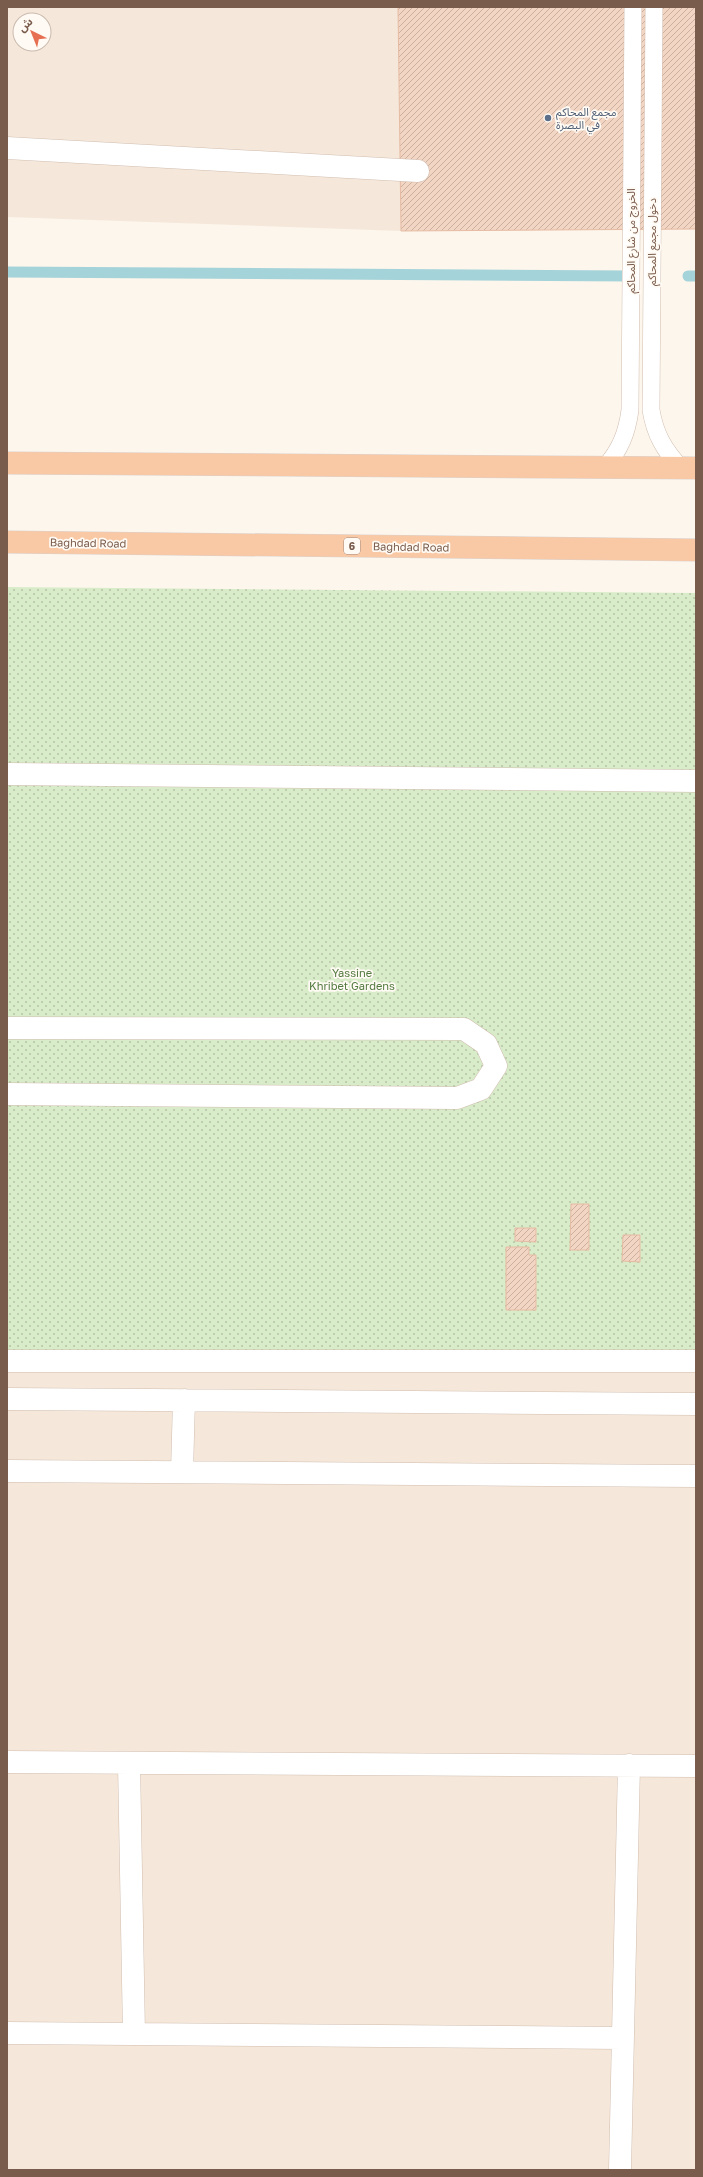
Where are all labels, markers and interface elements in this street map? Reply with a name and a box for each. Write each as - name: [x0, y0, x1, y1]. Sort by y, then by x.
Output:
- north arrow: [12, 12, 52, 52]
- text: ش: [15, 14, 35, 35]
- place label: مجمع المحاكم في البصرة: [556, 105, 617, 135]
- marker: مجمع المحاكم في البصرة: [543, 113, 553, 123]
- street label: الخروج من شارع المحاكم: [624, 188, 640, 294]
- street label: دخول مجمع المحاكم: [645, 198, 661, 286]
- street label: Baghdad Road: [50, 535, 126, 550]
- road number: 6: [344, 538, 360, 554]
- street label: Baghdad Road: [373, 539, 449, 554]
- park label: Yassine Khribet Gardens: [309, 966, 395, 992]

